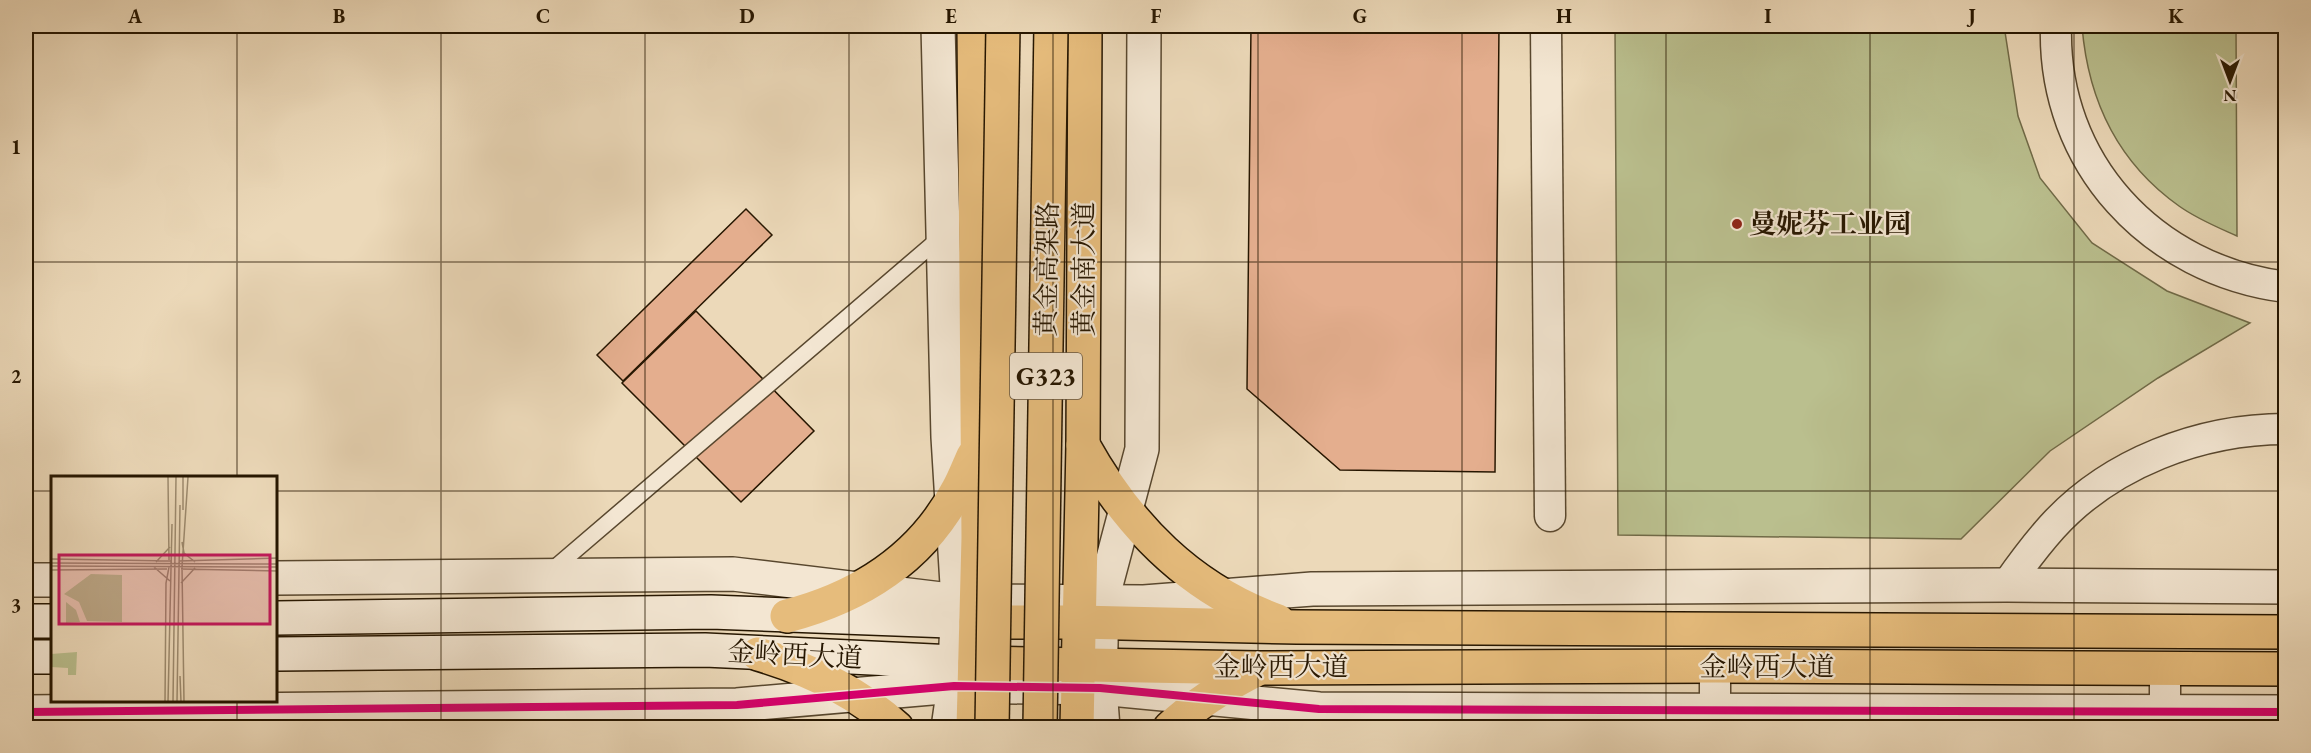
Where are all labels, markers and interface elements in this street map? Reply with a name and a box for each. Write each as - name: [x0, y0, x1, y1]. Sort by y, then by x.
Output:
- text: A: [127, 3, 143, 29]
- text: B: [333, 3, 345, 29]
- text: C: [536, 3, 550, 29]
- text: D: [739, 3, 755, 29]
- text: E: [945, 3, 957, 29]
- text: F: [1151, 3, 1162, 29]
- text: G: [1353, 3, 1367, 29]
- text: H: [1556, 3, 1572, 29]
- text: I: [1764, 3, 1772, 29]
- text: J: [1966, 3, 1976, 29]
- text: K: [2168, 3, 2184, 29]
- north arrow: [2200, 51, 2260, 111]
- text: N: [2223, 85, 2236, 106]
- text: 1: [11, 134, 21, 160]
- street label: 黄金高架路: [1028, 201, 1065, 337]
- street label: 黄金南大道: [1066, 202, 1101, 337]
- place label: 曼妮芬工业园: [1749, 206, 1911, 241]
- marker: 曼妮芬工业园: [1730, 217, 1744, 231]
- road number: G323: [1010, 353, 1082, 399]
- text: 2: [11, 363, 22, 389]
- inset map: [51, 476, 278, 702]
- text: 3: [11, 592, 21, 618]
- street label: 金岭西大道: [727, 633, 863, 676]
- street label: 金岭西大道: [1214, 649, 1349, 684]
- street label: 金岭西大道: [1700, 649, 1835, 684]

